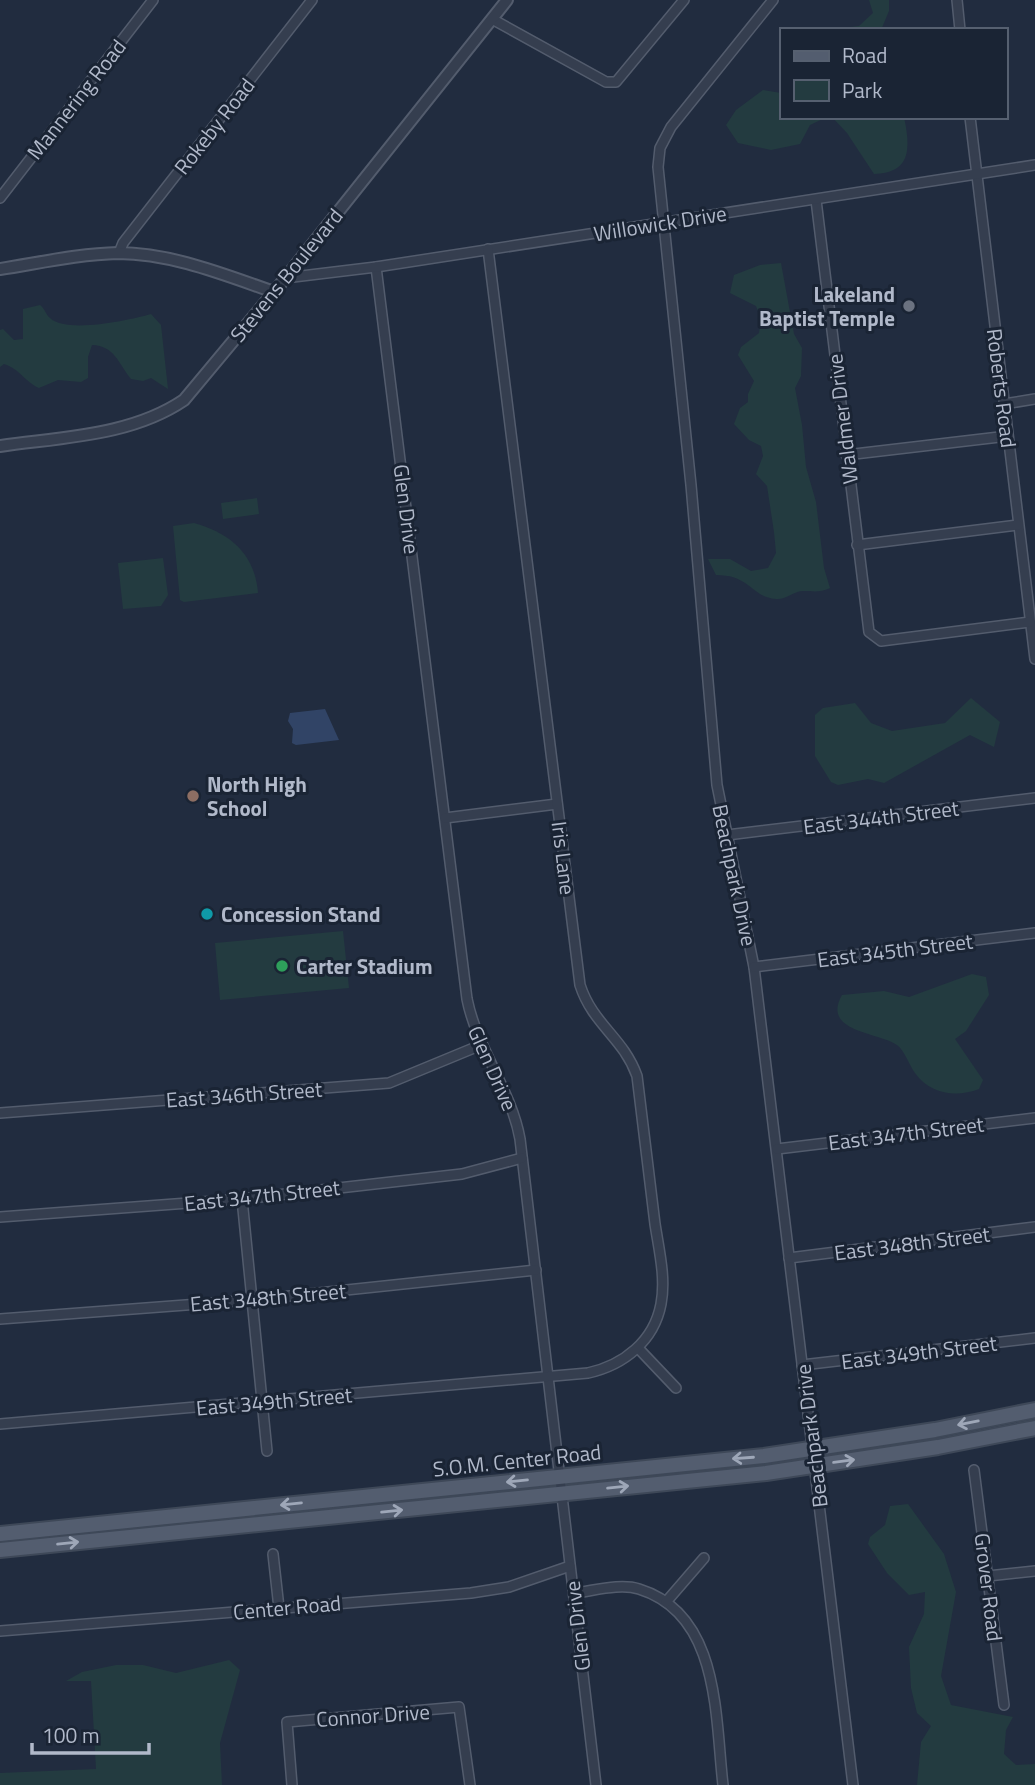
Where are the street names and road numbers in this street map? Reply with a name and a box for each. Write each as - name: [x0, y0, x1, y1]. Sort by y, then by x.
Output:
- street label: Mannering Road: [19, 32, 133, 166]
- street label: Rokeby Road: [166, 71, 262, 181]
- street label: Willowick Drive: [591, 197, 729, 249]
- street label: Stevens Boulevard: [222, 201, 350, 349]
- street label: Roberts Road: [979, 327, 1025, 449]
- street label: Waldmer Drive: [818, 352, 866, 486]
- street label: Glen Drive: [386, 462, 428, 556]
- street label: East 344th Street: [801, 792, 961, 842]
- street label: Beachpark Drive: [704, 801, 766, 949]
- street label: Iris Lane: [544, 819, 584, 897]
- street label: East 345th Street: [815, 925, 975, 975]
- street label: Glen Drive: [460, 1020, 526, 1116]
- street label: East 346th Street: [165, 1073, 324, 1115]
- street label: East 347th Street: [826, 1108, 986, 1158]
- street label: East 347th Street: [182, 1171, 342, 1219]
- street label: East 348th Street: [832, 1218, 992, 1268]
- street label: East 348th Street: [189, 1274, 348, 1320]
- street label: East 349th Street: [839, 1327, 999, 1377]
- street label: Beachpark Drive: [786, 1363, 836, 1509]
- street label: East 349th Street: [195, 1378, 354, 1424]
- street label: S.O.M. Center Road: [431, 1435, 603, 1485]
- street label: Grover Road: [966, 1531, 1012, 1643]
- street label: Glen Drive: [556, 1579, 598, 1673]
- street label: Center Road: [232, 1586, 342, 1628]
- street label: Connor Drive: [315, 1695, 431, 1735]

